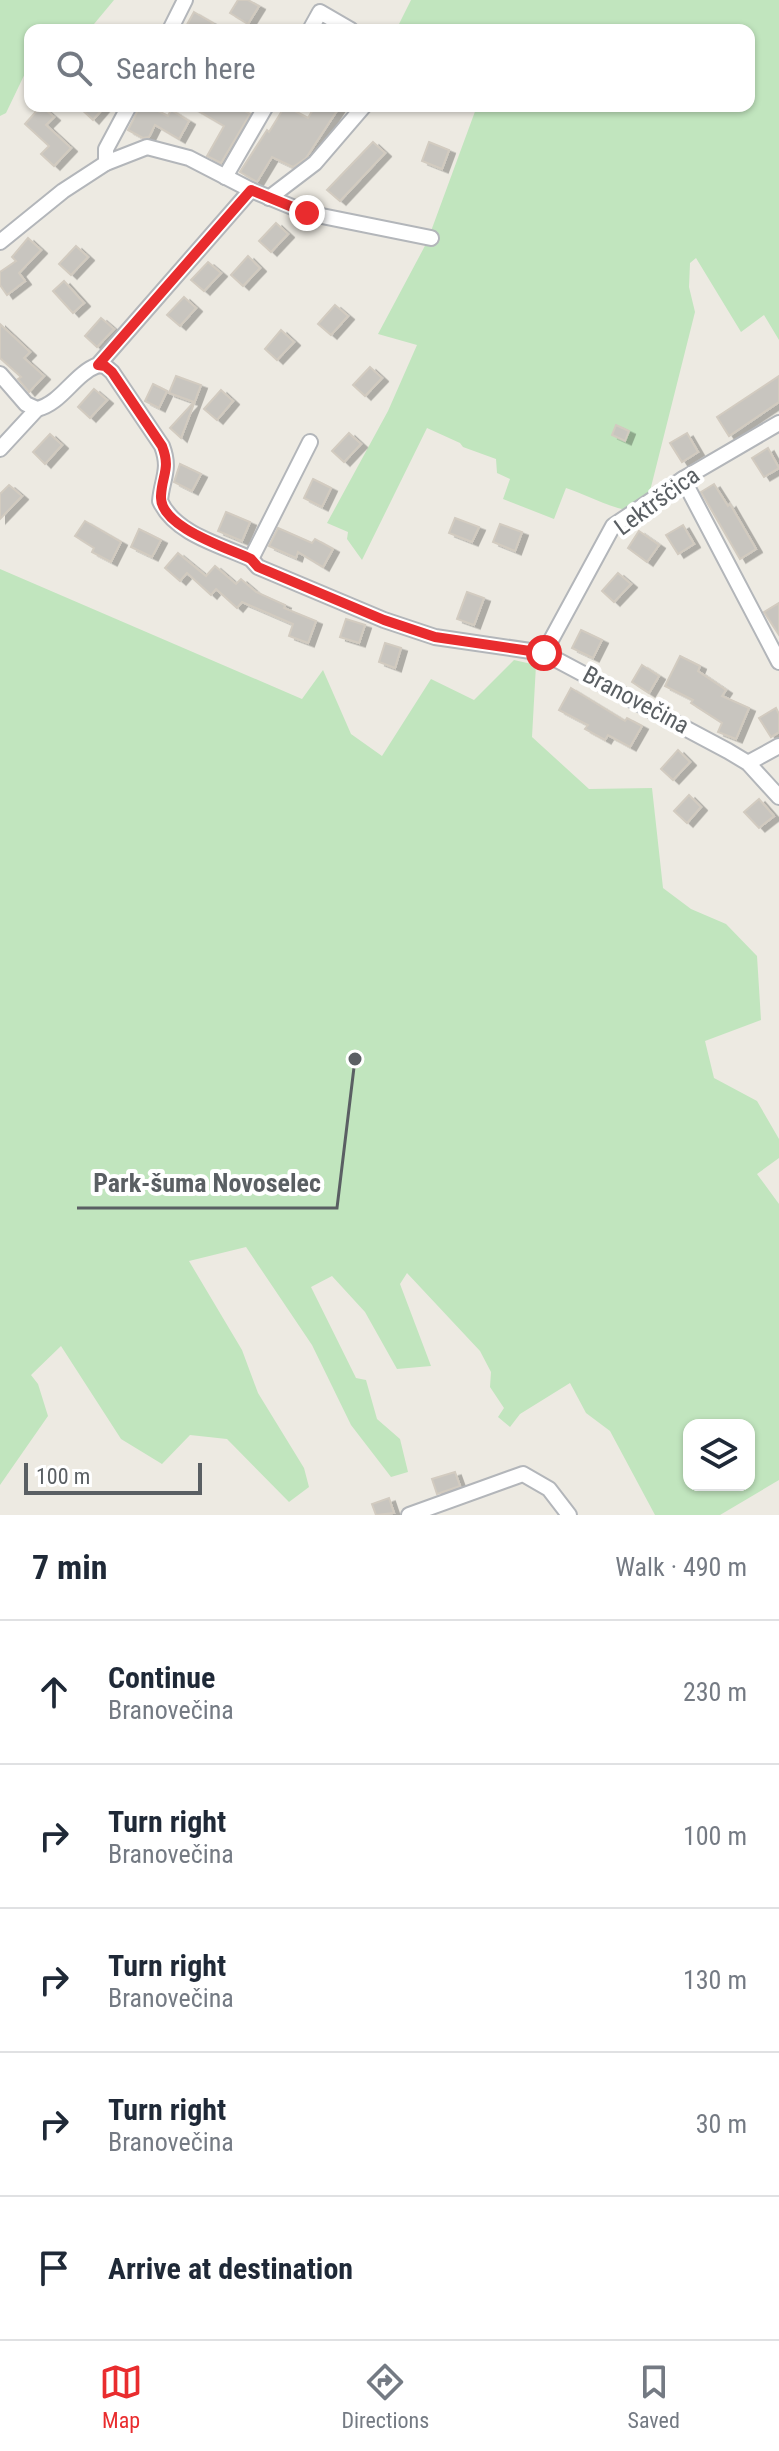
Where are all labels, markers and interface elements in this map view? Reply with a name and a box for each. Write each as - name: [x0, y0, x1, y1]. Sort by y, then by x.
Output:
- search box: [24, 24, 755, 112]
- icon: search: [52, 46, 96, 90]
- text: Search here: [116, 51, 256, 86]
- route end: [289, 195, 325, 231]
- street label: Lektrščica: [609, 461, 705, 541]
- route start: [526, 635, 562, 671]
- street label: Branovečina: [578, 660, 694, 740]
- callout: Park-šuma Novoselec: [77, 1158, 337, 1208]
- text: Park-šuma Novoselec: [93, 1168, 321, 1198]
- map controls: [683, 1419, 755, 1491]
- button: layers: [683, 1419, 755, 1491]
- scale bar: [24, 1459, 202, 1495]
- text: 100 m: [36, 1464, 90, 1489]
- text: 7 min: [32, 1547, 108, 1587]
- text: Walk · 490 m: [615, 1552, 747, 1582]
- text: Continue: [108, 1660, 215, 1695]
- icon: ahead: [32, 1670, 76, 1714]
- text: 230 m: [683, 1677, 747, 1707]
- text: Branovečina: [108, 1695, 234, 1725]
- text: Turn right: [108, 1804, 226, 1839]
- icon: right: [32, 1814, 76, 1858]
- text: 100 m: [683, 1821, 747, 1851]
- text: Branovečina: [108, 1839, 234, 1869]
- text: Turn right: [108, 1948, 226, 1983]
- icon: right: [32, 1958, 76, 2002]
- text: 130 m: [683, 1965, 747, 1995]
- text: Branovečina: [108, 1983, 234, 2013]
- text: Turn right: [108, 2092, 226, 2127]
- icon: right: [32, 2102, 76, 2146]
- text: 30 m: [696, 2109, 747, 2139]
- text: Branovečina: [108, 2127, 234, 2157]
- icon: arrive: [32, 2246, 76, 2290]
- text: Arrive at destination: [108, 2251, 353, 2286]
- tab: Map: [99, 2360, 143, 2433]
- tab: Directions: [341, 2360, 429, 2433]
- tab: Saved: [628, 2360, 680, 2433]

